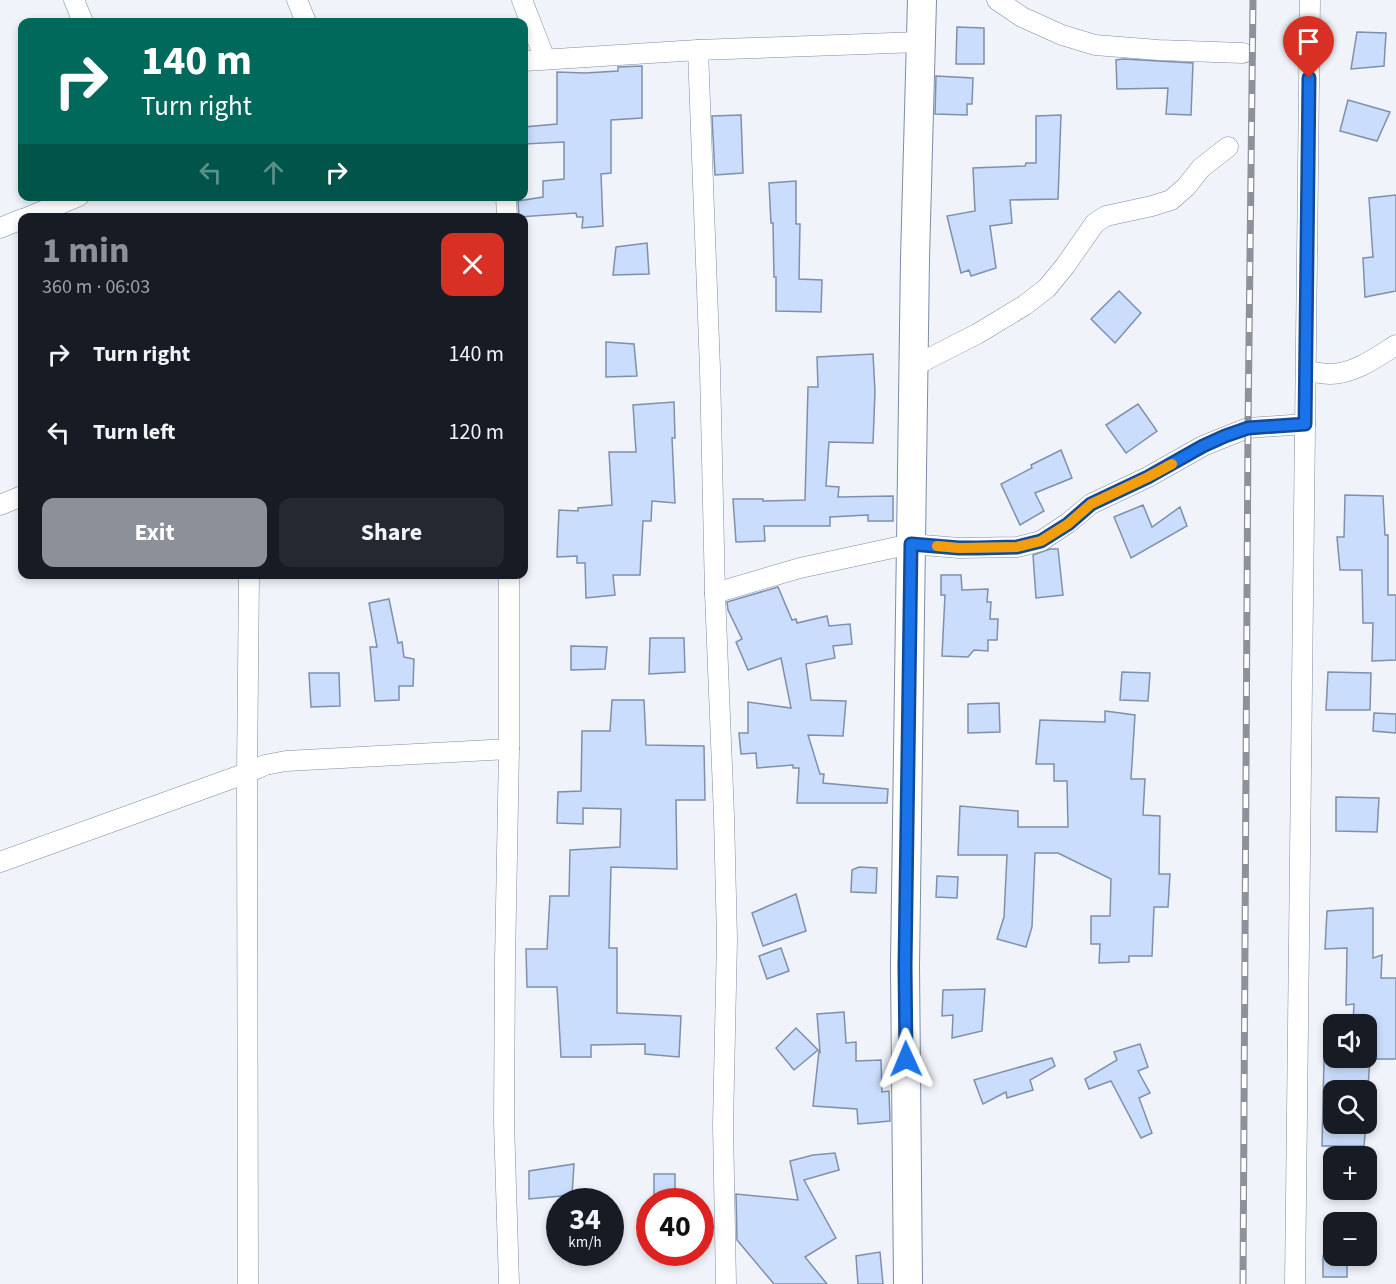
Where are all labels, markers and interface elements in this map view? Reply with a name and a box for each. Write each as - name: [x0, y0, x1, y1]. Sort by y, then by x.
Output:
- pin: [1283, 16, 1334, 78]
- icon: arrive: [1292, 25, 1325, 58]
- text: 140 m: [141, 31, 252, 91]
- icon: right: [42, 42, 120, 120]
- text: Turn right: [141, 87, 252, 126]
- icon: left: [194, 156, 227, 189]
- icon: ahead: [257, 156, 290, 189]
- icon: right: [320, 156, 353, 189]
- text: 1 min: [42, 225, 130, 276]
- button: close: [441, 233, 504, 296]
- text: 360 m · 06:03: [42, 273, 150, 301]
- icon: right: [42, 338, 75, 371]
- text: Turn right: [93, 338, 190, 370]
- text: 140 m: [449, 338, 504, 370]
- icon: left: [42, 416, 75, 449]
- text: Turn left: [93, 416, 175, 448]
- text: 120 m: [449, 416, 504, 448]
- button: Exit: [42, 498, 267, 567]
- button: Share: [279, 498, 504, 567]
- map controls: [1323, 1014, 1377, 1266]
- button: sound: [1323, 1014, 1377, 1068]
- position arrow: [874, 1027, 938, 1091]
- button: search: [1323, 1080, 1377, 1134]
- button: +: [1323, 1146, 1377, 1200]
- speed limit sign: 40: [636, 1188, 714, 1266]
- text: 34: [569, 1198, 601, 1241]
- button: −: [1323, 1212, 1377, 1266]
- text: km/h: [568, 1232, 602, 1253]

